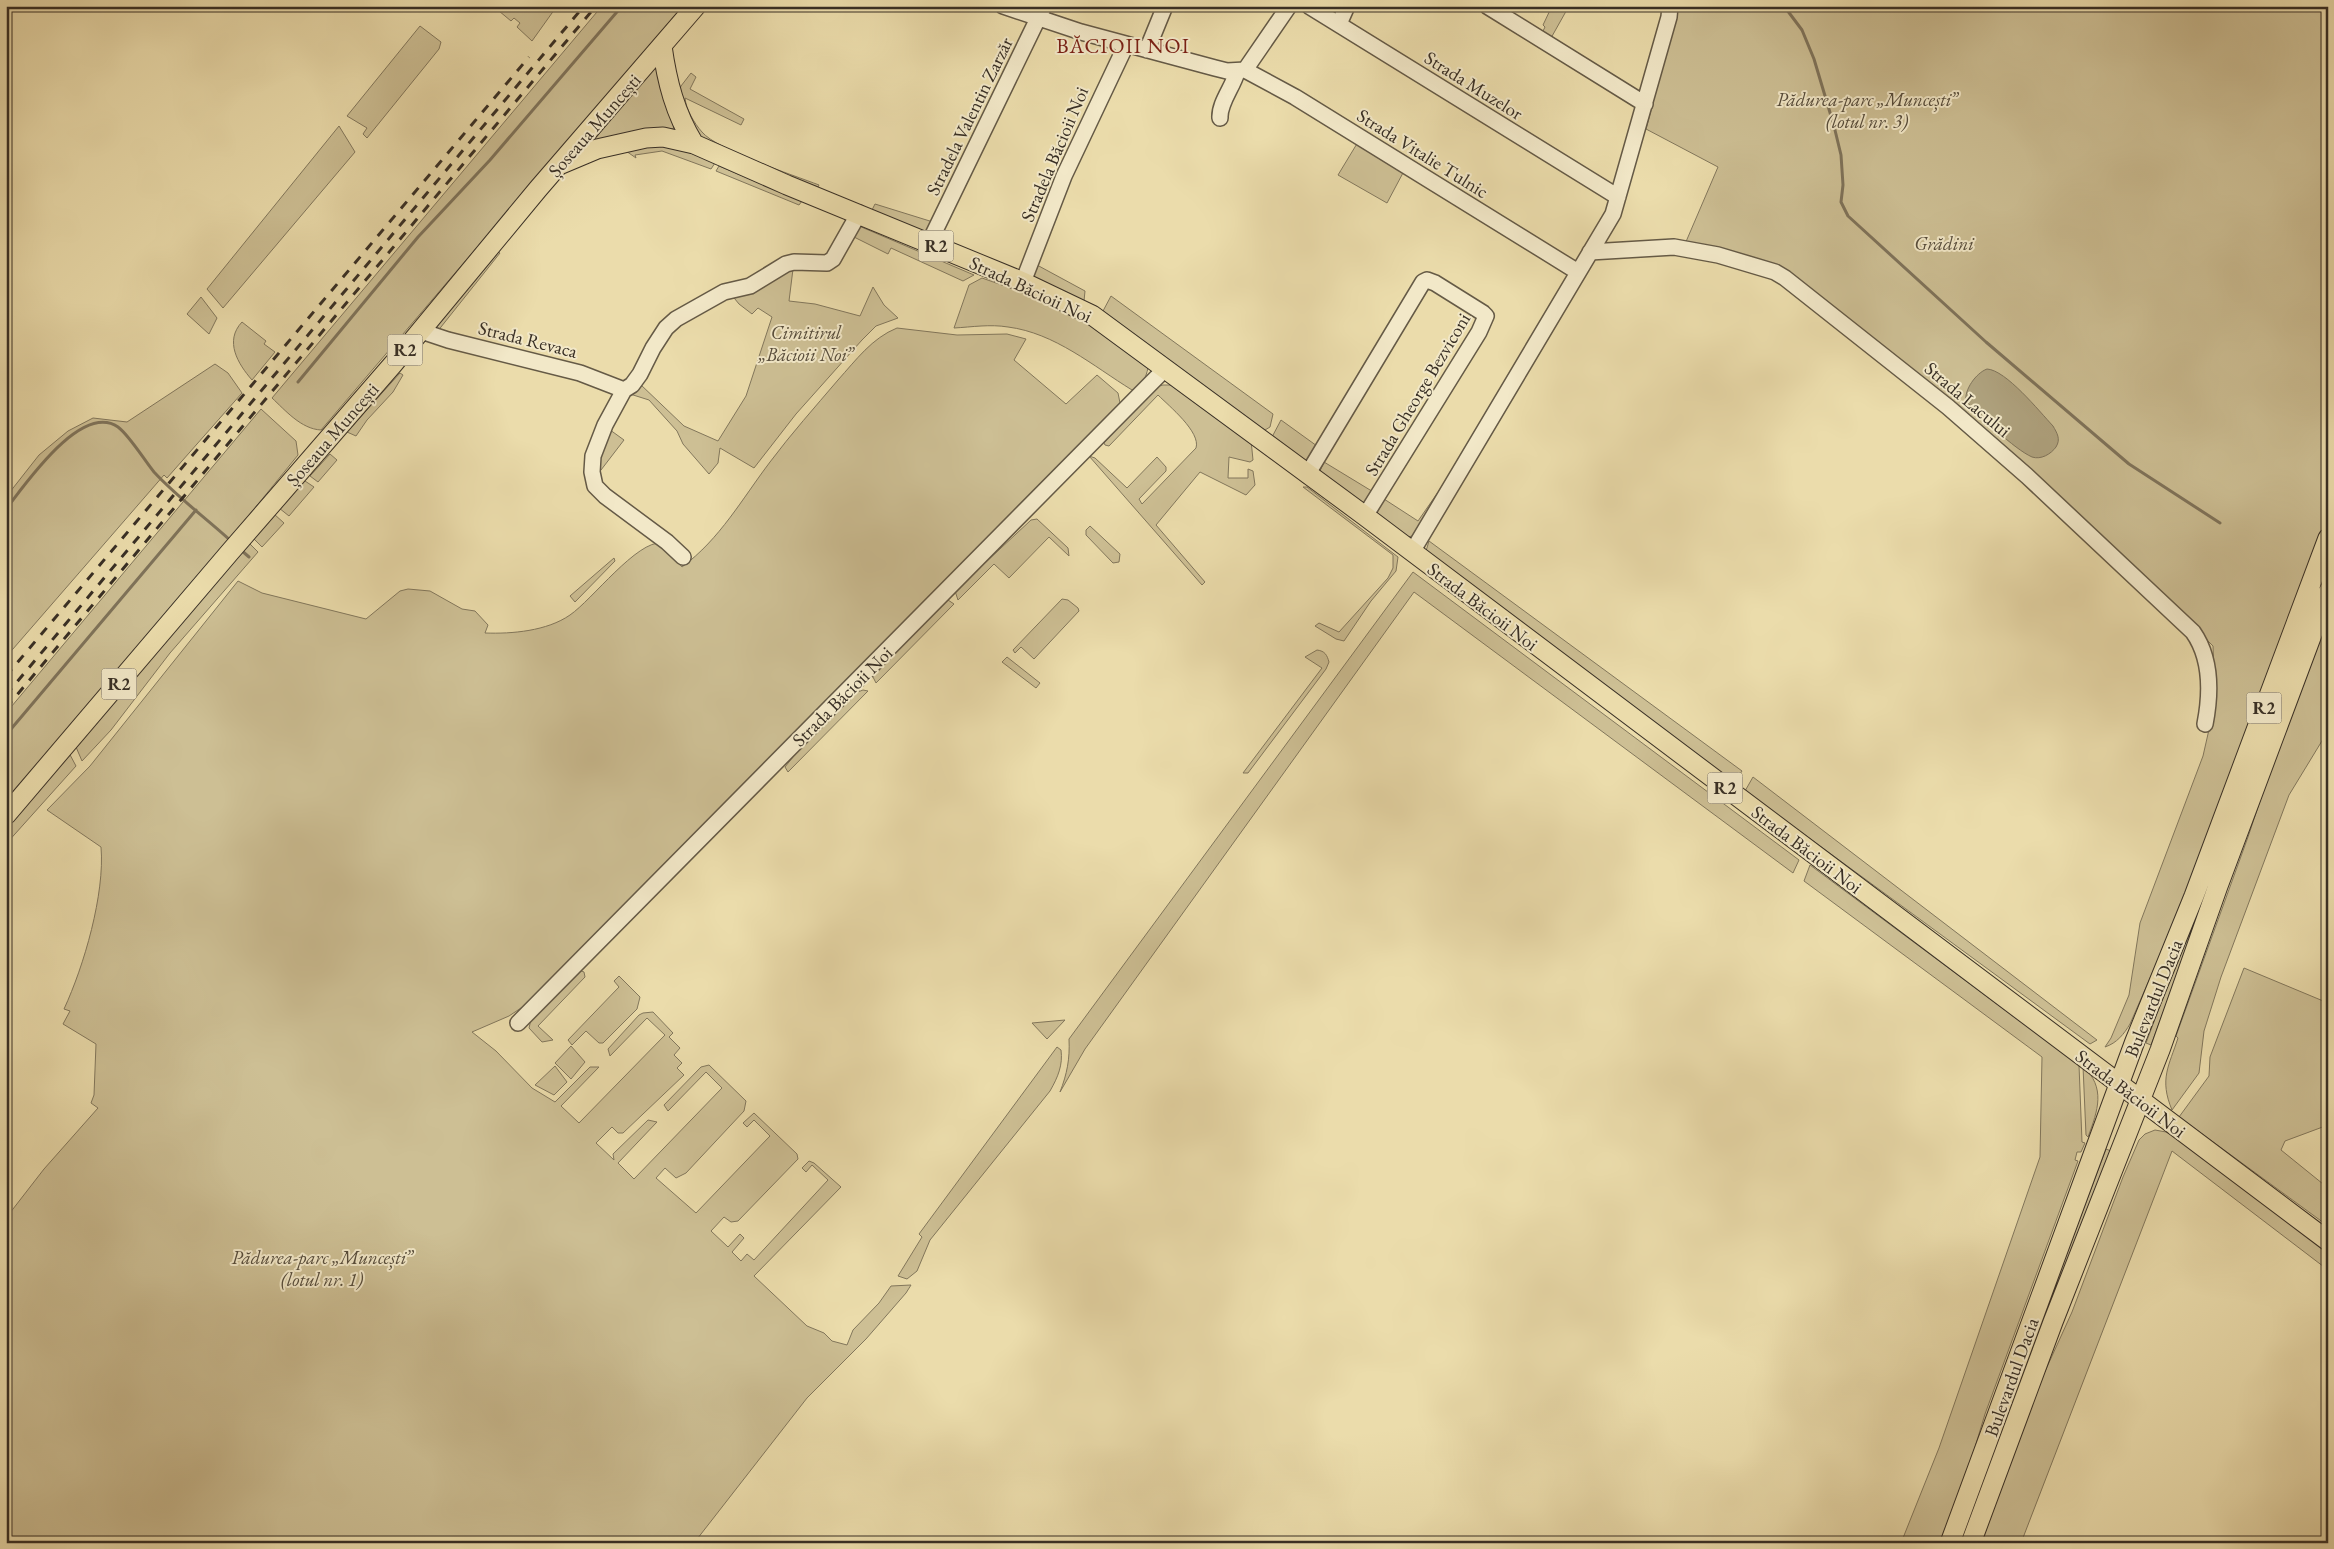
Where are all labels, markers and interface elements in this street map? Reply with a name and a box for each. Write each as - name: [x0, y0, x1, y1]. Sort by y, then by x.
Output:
- street label: Stradela Valentin Zarzăr: [920, 32, 1019, 199]
- district label: BĂCIOII NOI: [1056, 32, 1190, 59]
- street label: Strada Muzelor: [1420, 45, 1528, 126]
- street label: Șoseaua Muncești: [542, 68, 646, 182]
- street label: Stradela Băcioii Noi: [1015, 83, 1094, 226]
- park label: Pădurea-parc „Muncești” (lotul nr. 3): [1777, 87, 1960, 134]
- street label: Strada Vitalie Tulnic: [1352, 103, 1493, 204]
- road number: R2: [918, 230, 954, 262]
- park label: Grădini: [1914, 231, 1975, 256]
- street label: Strada Băcioii Noi: [965, 250, 1096, 329]
- street label: Strada Gheorge Bezviconi: [1359, 308, 1476, 480]
- street label: Strada Revaca: [476, 315, 580, 364]
- park label: Cimitirul „Băcioii Noi”: [758, 320, 856, 367]
- road number: R2: [388, 334, 422, 366]
- street label: Strada Lacului: [1919, 356, 2016, 443]
- street label: Șoseaua Muncești: [280, 377, 384, 491]
- street label: Strada Băcioii Noi: [1422, 557, 1543, 656]
- street label: Strada Băcioii Noi: [787, 640, 898, 752]
- road number: R2: [102, 669, 136, 700]
- road number: R2: [2246, 692, 2282, 724]
- road number: R2: [1708, 772, 1742, 804]
- street label: Strada Băcioii Noi: [1746, 800, 1867, 899]
- street label: Bulevardul Dacia: [2118, 935, 2189, 1061]
- street label: Strada Băcioii Noi: [2070, 1044, 2191, 1143]
- park label: Pădurea-parc „Muncești” (lotul nr. 1): [232, 1245, 415, 1292]
- street label: Bulevardul Dacia: [1978, 1314, 2045, 1440]

